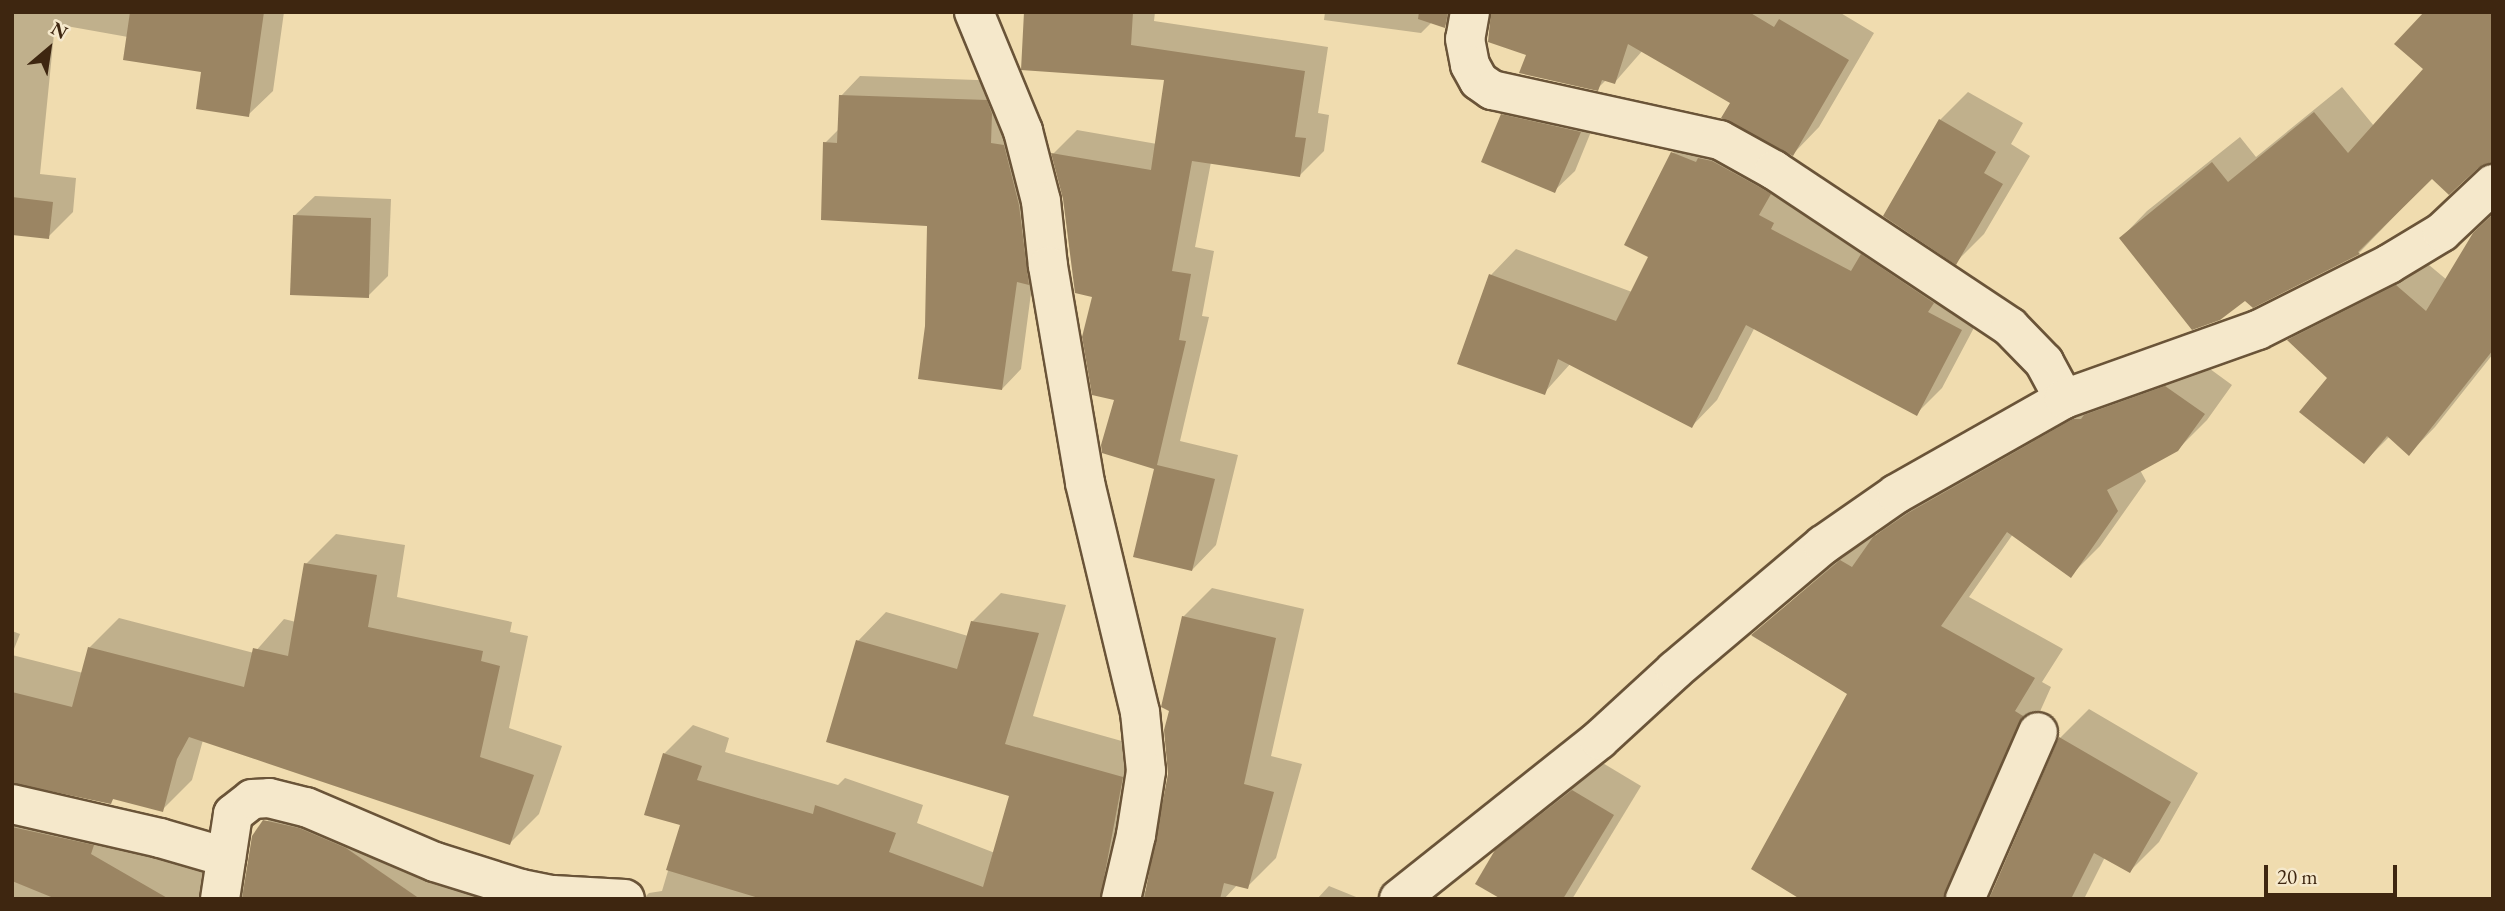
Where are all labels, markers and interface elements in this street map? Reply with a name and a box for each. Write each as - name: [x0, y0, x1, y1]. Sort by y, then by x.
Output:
- north arrow: [14, 14, 84, 84]
- text: N: [47, 16, 72, 45]
- scale bar: [2267, 852, 2400, 896]
- text: 20 m: [2277, 863, 2318, 890]

